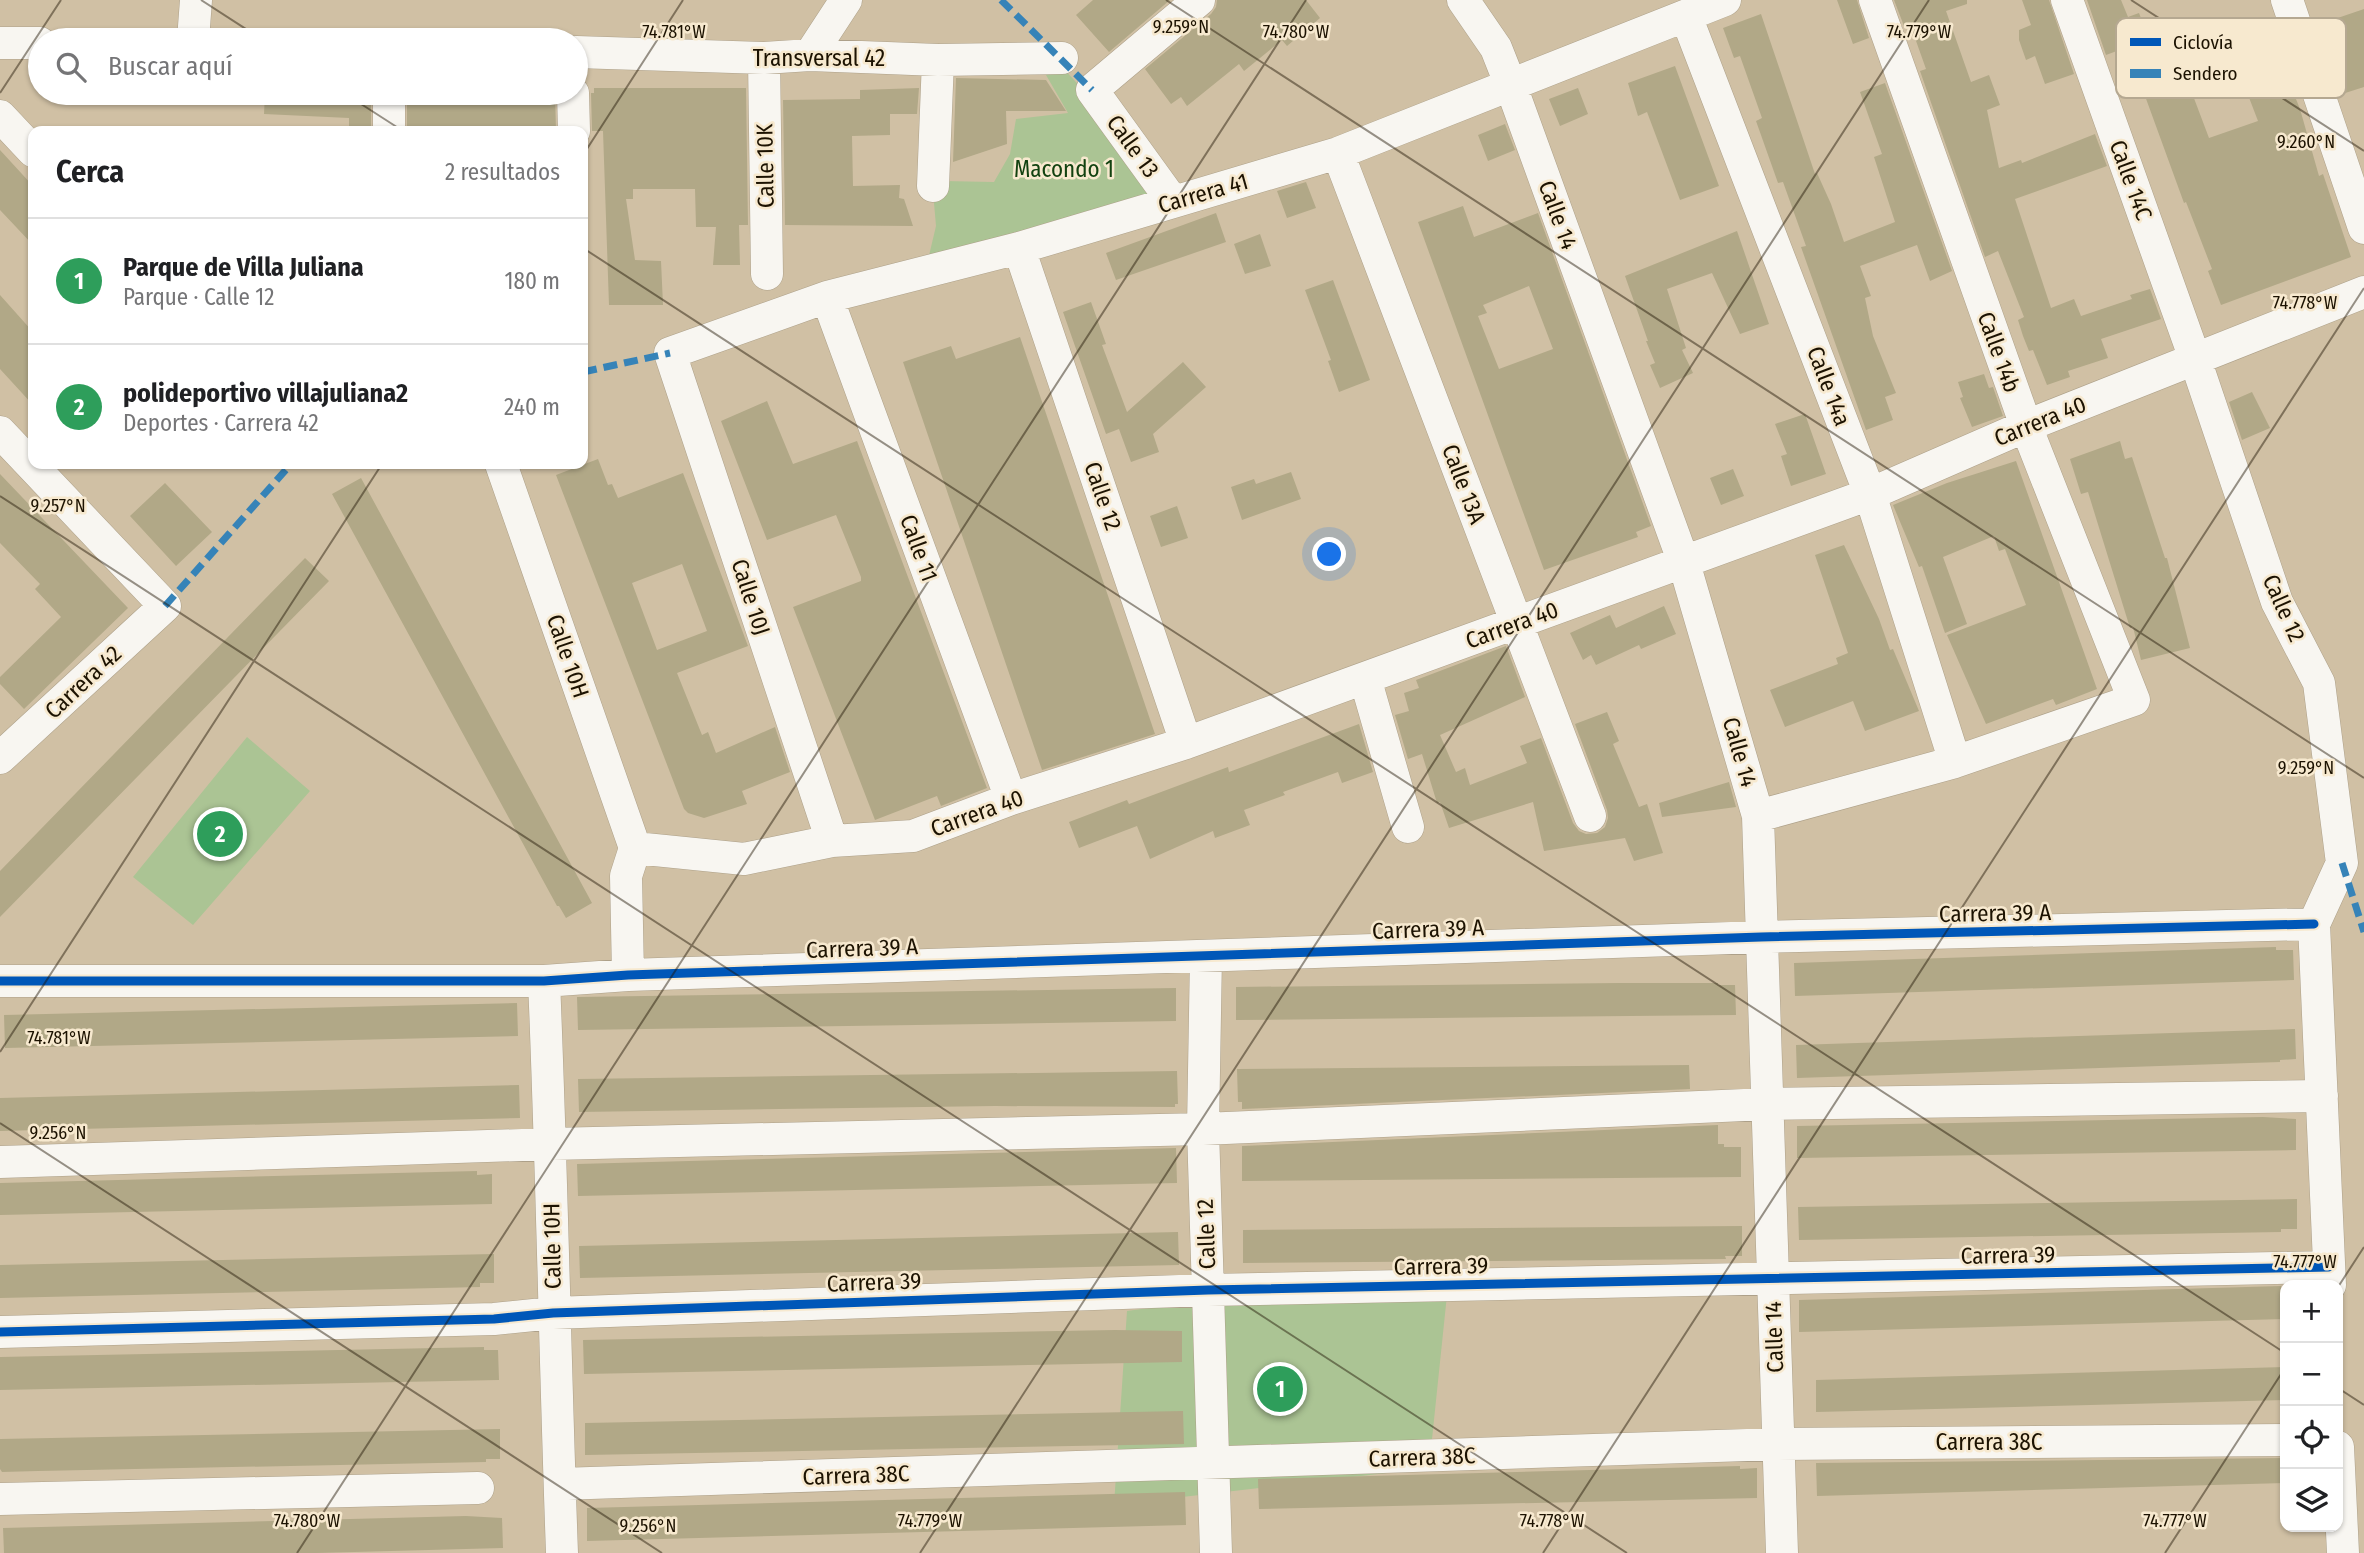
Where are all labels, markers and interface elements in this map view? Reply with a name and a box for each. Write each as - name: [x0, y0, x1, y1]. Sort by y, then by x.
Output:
- text: 9.259°N: [1153, 16, 1209, 38]
- legend: [2116, 18, 2346, 98]
- text: 74.781°W: [642, 21, 706, 43]
- text: 74.780°W: [1263, 21, 1330, 43]
- text: 74.779°W: [1887, 21, 1952, 43]
- search box: [28, 28, 588, 105]
- text: Ciclovía: [2173, 31, 2233, 54]
- street label: Transversal 42: [753, 44, 885, 72]
- icon: search: [52, 48, 90, 86]
- text: Buscar aquí: [108, 51, 233, 82]
- text: Sendero: [2173, 62, 2238, 85]
- street label: Calle 13: [1101, 109, 1165, 183]
- street label: Calle 10K: [750, 123, 780, 208]
- text: 9.260°N: [2277, 131, 2335, 153]
- street label: Calle 14C: [2104, 136, 2158, 224]
- text: Cerca: [56, 154, 124, 190]
- park label: Macondo 1: [1014, 155, 1114, 183]
- text: 2 resultados: [445, 158, 560, 186]
- street label: Carrera 41: [1155, 167, 1251, 219]
- street label: Calle 14: [1533, 177, 1583, 253]
- text: Parque de Villa Juliana: [123, 252, 364, 283]
- text: 1: [74, 267, 84, 295]
- text: 180 m: [504, 267, 560, 295]
- text: Parque · Calle 12: [123, 283, 274, 311]
- text: 74.778°W: [2273, 292, 2338, 314]
- street label: Calle 14b: [1972, 308, 2026, 396]
- street label: Calle 14a: [1801, 342, 1857, 430]
- text: polideportivo villajuliana2: [123, 378, 408, 409]
- street label: Carrera 40: [1990, 390, 2090, 452]
- text: 2: [74, 393, 84, 421]
- text: 240 m: [504, 393, 560, 421]
- text: Deportes · Carrera 42: [123, 409, 319, 437]
- street label: Calle 13A: [1436, 440, 1492, 528]
- street label: Calle 12: [1078, 458, 1128, 534]
- text: 9.257°N: [30, 495, 86, 517]
- street label: Calle 11: [894, 511, 944, 585]
- your location: [1312, 537, 1346, 571]
- street label: Calle 10J: [726, 555, 776, 639]
- street label: Calle 12: [2257, 570, 2311, 646]
- street label: Carrera 40: [1462, 595, 1562, 655]
- street label: Calle 10H: [541, 611, 595, 701]
- street label: Carrera 42: [39, 640, 127, 724]
- street label: Calle 14: [1717, 714, 1763, 790]
- text: 9.259°N: [2278, 757, 2334, 779]
- street label: Carrera 40: [927, 783, 1027, 843]
- pin: 2: [197, 808, 243, 860]
- street label: Carrera 39 A: [1939, 898, 2051, 928]
- street label: Carrera 39 A: [1371, 913, 1485, 945]
- street label: Carrera 39 A: [805, 932, 919, 964]
- text: 74.781°W: [27, 1027, 91, 1049]
- text: 9.256°N: [30, 1122, 86, 1144]
- street label: Calle 12: [1191, 1198, 1221, 1270]
- street label: Calle 10H: [537, 1203, 567, 1289]
- street label: Carrera 39: [1960, 1240, 2056, 1270]
- street label: Carrera 39: [1393, 1251, 1489, 1281]
- text: 74.777°W: [2273, 1251, 2337, 1273]
- street label: Carrera 39: [826, 1266, 922, 1298]
- map controls: [2280, 1280, 2343, 1532]
- button: +: [2280, 1280, 2343, 1343]
- street label: Calle 14: [1759, 1301, 1789, 1373]
- button: −: [2280, 1343, 2343, 1406]
- pin: 1: [1257, 1363, 1303, 1415]
- button: locate: [2280, 1406, 2343, 1469]
- street label: Carrera 38C: [1935, 1428, 2043, 1456]
- street label: Carrera 38C: [1368, 1441, 1476, 1473]
- street label: Carrera 38C: [802, 1459, 910, 1491]
- button: layers: [2280, 1469, 2343, 1532]
- text: 74.780°W: [274, 1510, 341, 1532]
- text: 74.779°W: [898, 1510, 963, 1532]
- text: 74.778°W: [1520, 1510, 1585, 1532]
- text: 74.777°W: [2143, 1510, 2207, 1532]
- text: 9.256°N: [620, 1515, 676, 1537]

